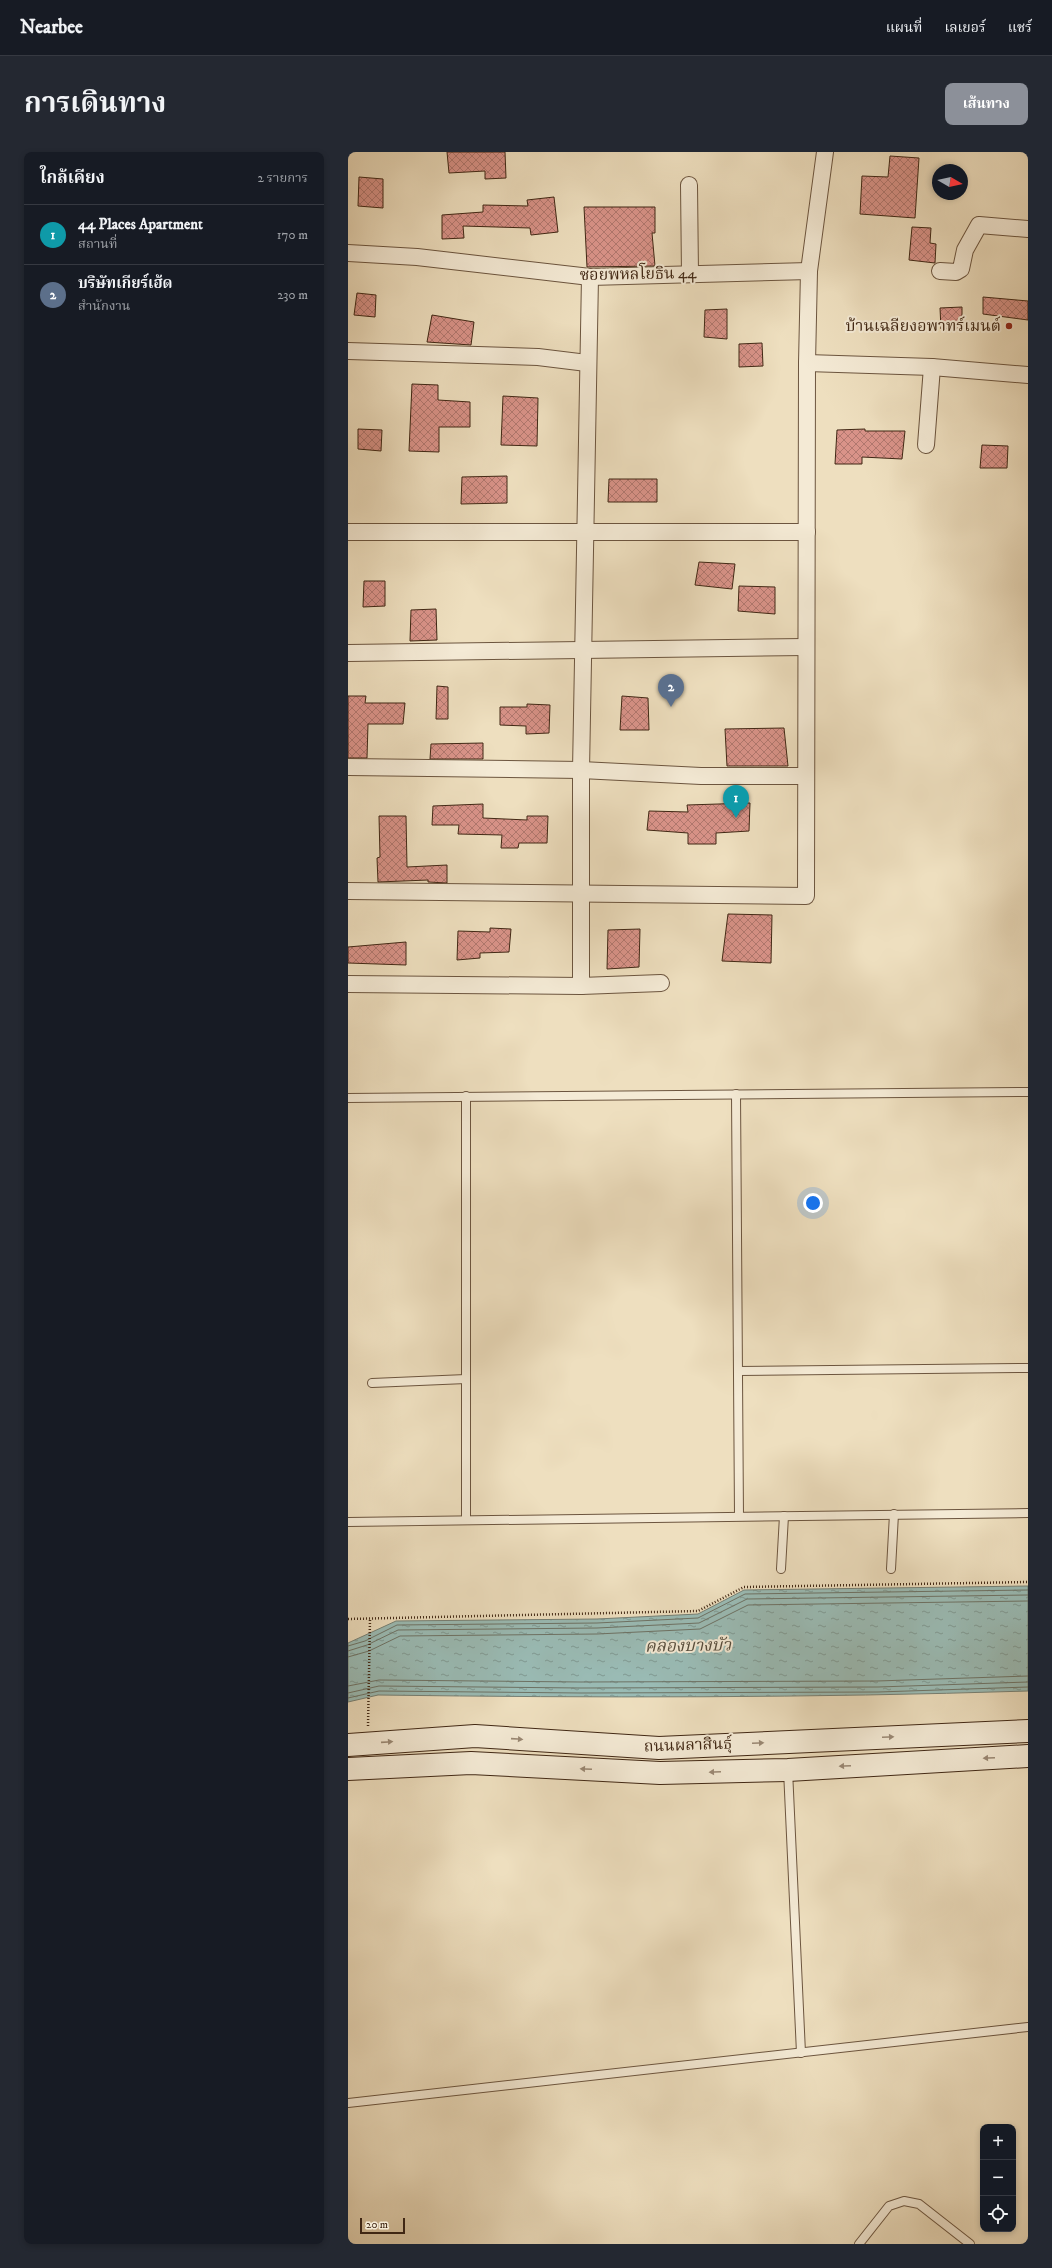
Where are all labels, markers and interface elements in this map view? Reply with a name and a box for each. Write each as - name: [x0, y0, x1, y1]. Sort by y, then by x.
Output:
- text: Nearbee: [20, 16, 83, 39]
- text: แผนที่: [886, 19, 922, 37]
- text: เลเยอร์: [944, 19, 986, 37]
- text: แชร์: [1008, 19, 1032, 37]
- button: เส้นทาง: [945, 83, 1028, 125]
- text: การเดินทาง: [24, 86, 166, 121]
- north arrow: [932, 164, 968, 200]
- text: ใกล้เคียง: [40, 167, 105, 189]
- text: 2 รายการ: [257, 170, 308, 186]
- text: 44 Places Apartment: [78, 215, 203, 234]
- text: 1: [51, 227, 55, 243]
- text: 170 m: [277, 227, 308, 243]
- text: สถานที่: [78, 236, 117, 252]
- street label: ซอยพหลโยธิน 44: [579, 262, 697, 285]
- text: บริษัทเกียร์เฮ้ด: [78, 274, 173, 293]
- text: 2: [50, 287, 56, 303]
- text: 230 m: [277, 287, 308, 303]
- text: สำนักงาน: [78, 298, 130, 314]
- place label: บ้านเฉลียงอพาทร์เมนต์: [846, 316, 1001, 336]
- marker: บ้านเฉลียงอพาทร์เมนต์: [1004, 321, 1014, 331]
- pin: 2: [658, 674, 684, 707]
- pin: 1: [723, 785, 749, 818]
- your location: [803, 1193, 823, 1213]
- water label: คลองบางบัว: [645, 1634, 733, 1658]
- street label: ถนนผลาสินธุ์: [643, 1733, 733, 1758]
- one-way arrow: [882, 1733, 894, 1740]
- one-way arrow: [511, 1736, 523, 1743]
- one-way arrow: [381, 1739, 393, 1746]
- one-way arrow: [752, 1739, 764, 1746]
- one-way arrow: [983, 1754, 995, 1761]
- one-way arrow: [839, 1763, 851, 1770]
- one-way arrow: [580, 1766, 592, 1773]
- one-way arrow: [709, 1768, 721, 1775]
- map controls: [980, 2124, 1016, 2232]
- button: +: [980, 2124, 1016, 2160]
- button: −: [980, 2160, 1016, 2196]
- button: locate: [980, 2196, 1016, 2232]
- scale bar: [360, 2216, 405, 2235]
- text: 20 m: [366, 2218, 388, 2232]

